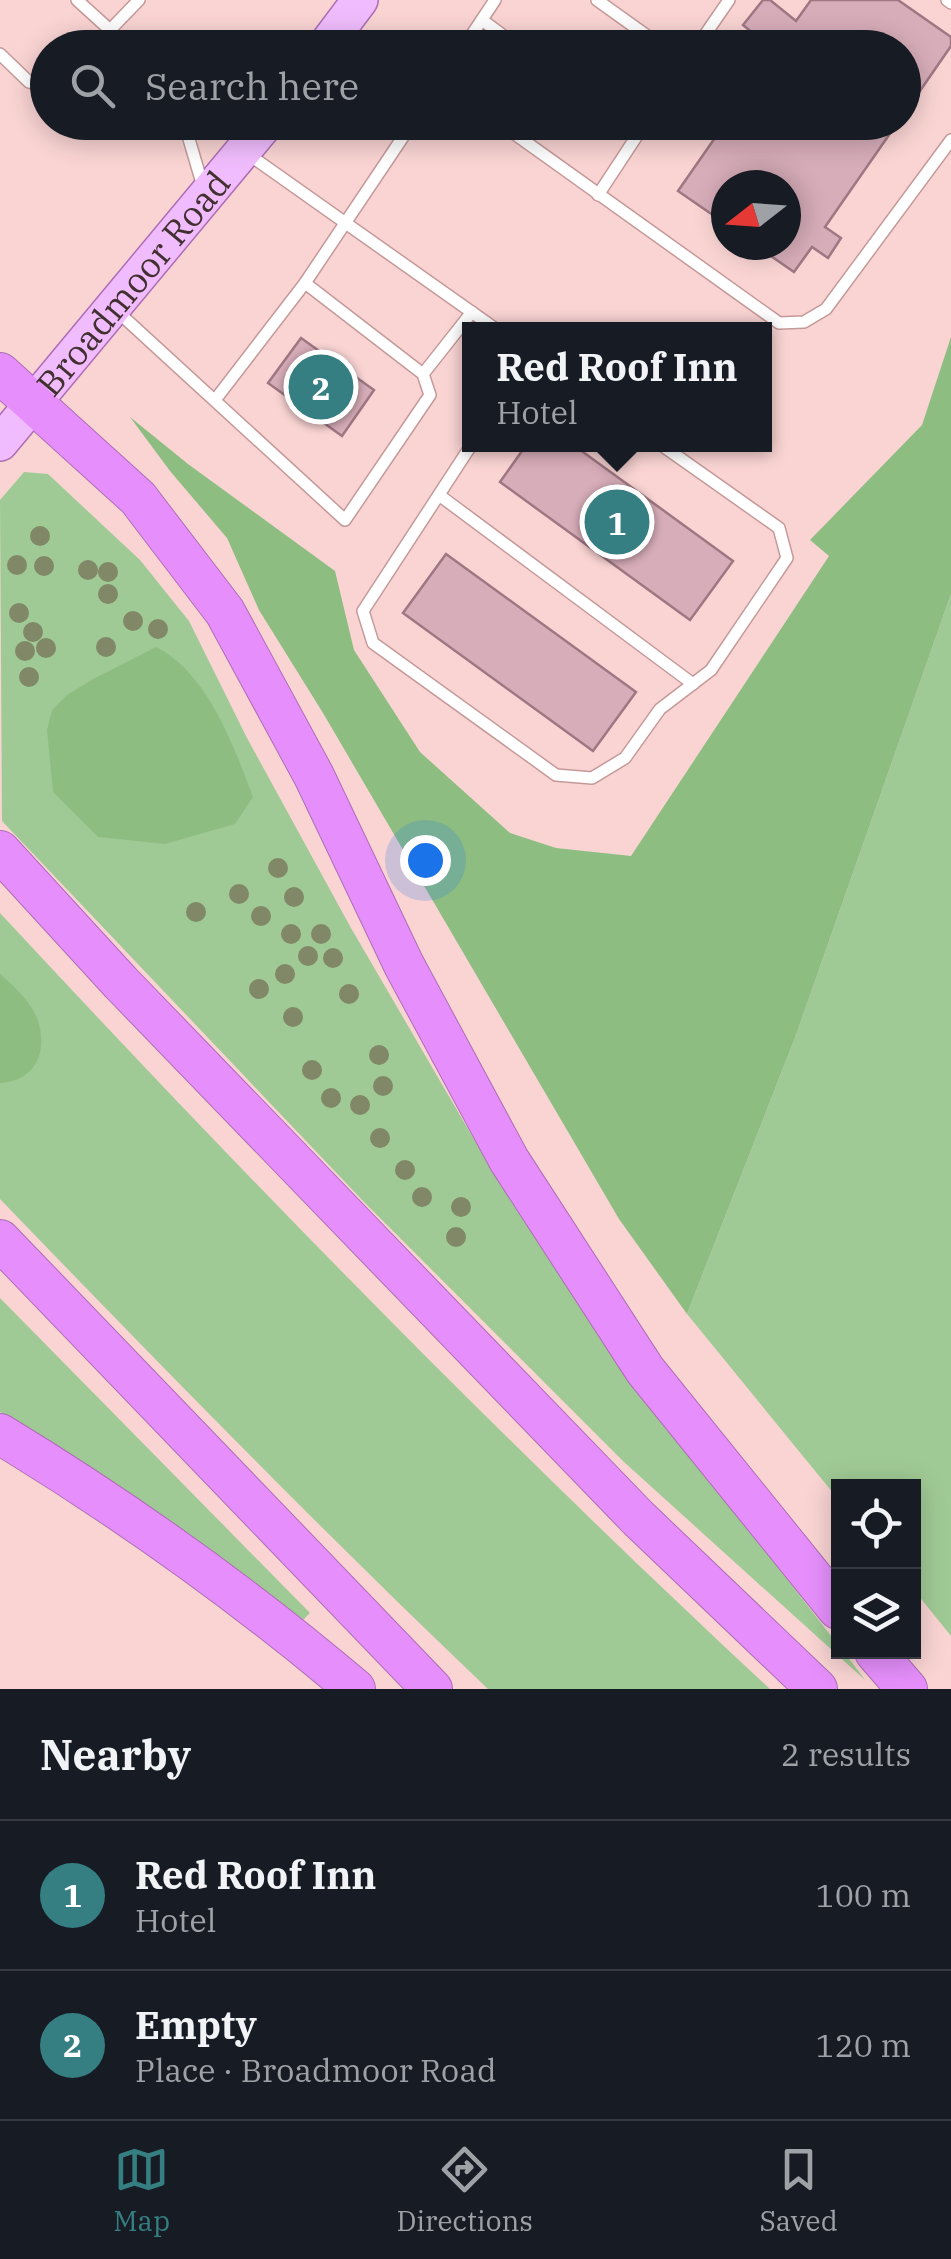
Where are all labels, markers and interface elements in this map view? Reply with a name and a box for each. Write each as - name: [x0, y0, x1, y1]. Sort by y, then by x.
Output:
- search box: [30, 30, 921, 140]
- icon: search: [65, 58, 120, 113]
- text: Search here: [145, 61, 359, 110]
- street label: Broadmoor Road: [26, 161, 240, 405]
- north arrow: [711, 170, 801, 260]
- popup: [462, 322, 772, 452]
- text: Red Roof Inn: [496, 342, 738, 391]
- pin: 2: [288, 350, 354, 424]
- text: Hotel: [496, 391, 578, 433]
- pin: 1: [584, 484, 650, 560]
- your location: [400, 835, 451, 886]
- map controls: [831, 1479, 921, 1659]
- button: locate: [831, 1479, 921, 1569]
- button: layers: [831, 1569, 921, 1659]
- text: Nearby: [40, 1727, 191, 1782]
- text: 2 results: [781, 1733, 911, 1775]
- text: Red Roof Inn: [135, 1850, 377, 1899]
- text: 1: [63, 1874, 82, 1916]
- text: 100 m: [815, 1874, 911, 1916]
- text: Hotel: [135, 1899, 216, 1941]
- text: Empty: [135, 2000, 257, 2049]
- text: 2: [63, 2024, 82, 2066]
- text: 120 m: [815, 2024, 911, 2066]
- text: Place · Broadmoor Road: [135, 2049, 496, 2091]
- tab: Map: [113, 2142, 170, 2239]
- tab: Directions: [396, 2142, 533, 2239]
- tab: Saved: [759, 2142, 838, 2239]

